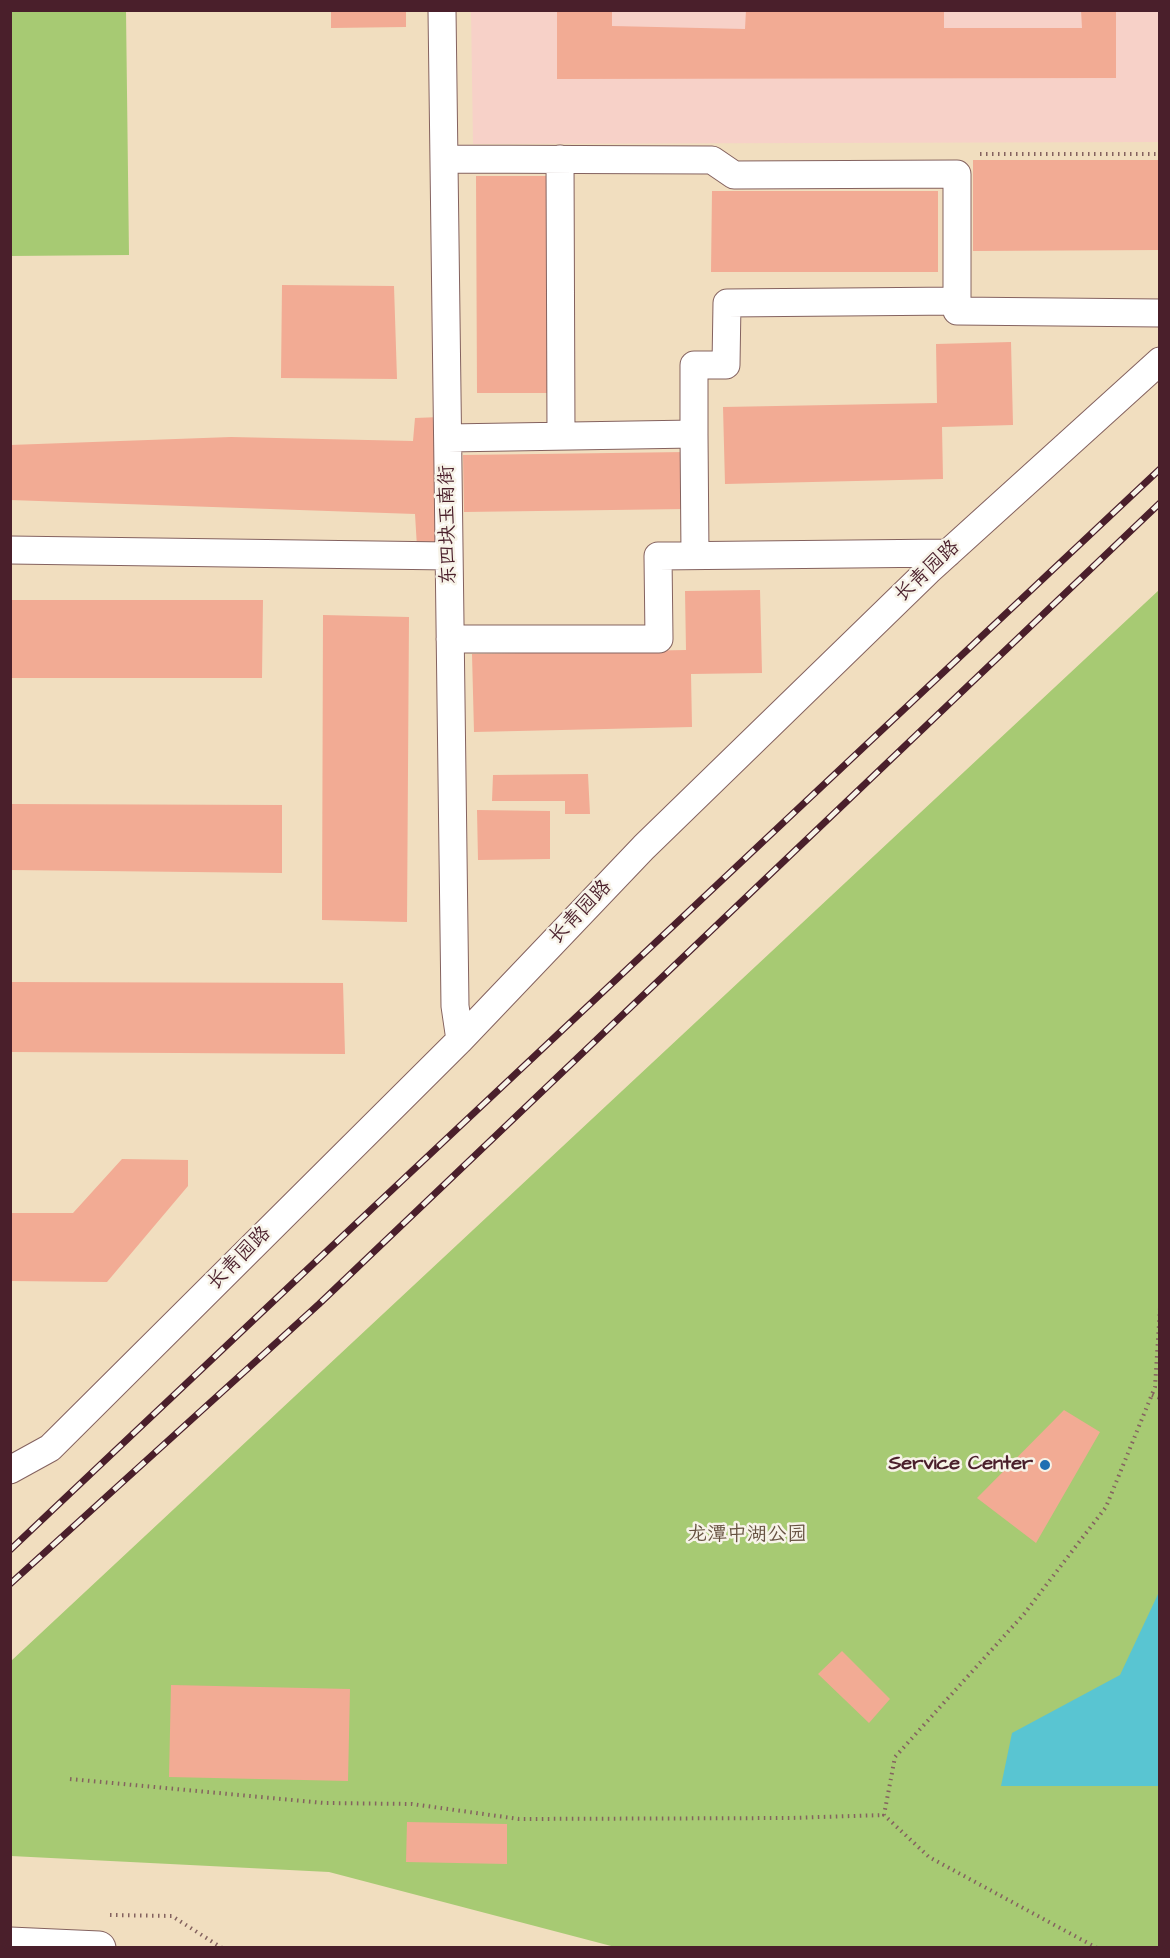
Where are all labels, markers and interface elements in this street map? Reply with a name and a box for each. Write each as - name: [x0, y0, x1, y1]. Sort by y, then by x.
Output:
- street label: 东四块玉南街: [436, 465, 462, 585]
- street label: 长青园路: [891, 536, 965, 608]
- street label: 长青园路: [545, 876, 617, 950]
- street label: 长青园路: [203, 1222, 277, 1296]
- place label: Service Center: [888, 1453, 1033, 1477]
- marker: Service Center: [1038, 1458, 1052, 1472]
- park label: 龙潭中湖公园: [687, 1524, 807, 1548]

